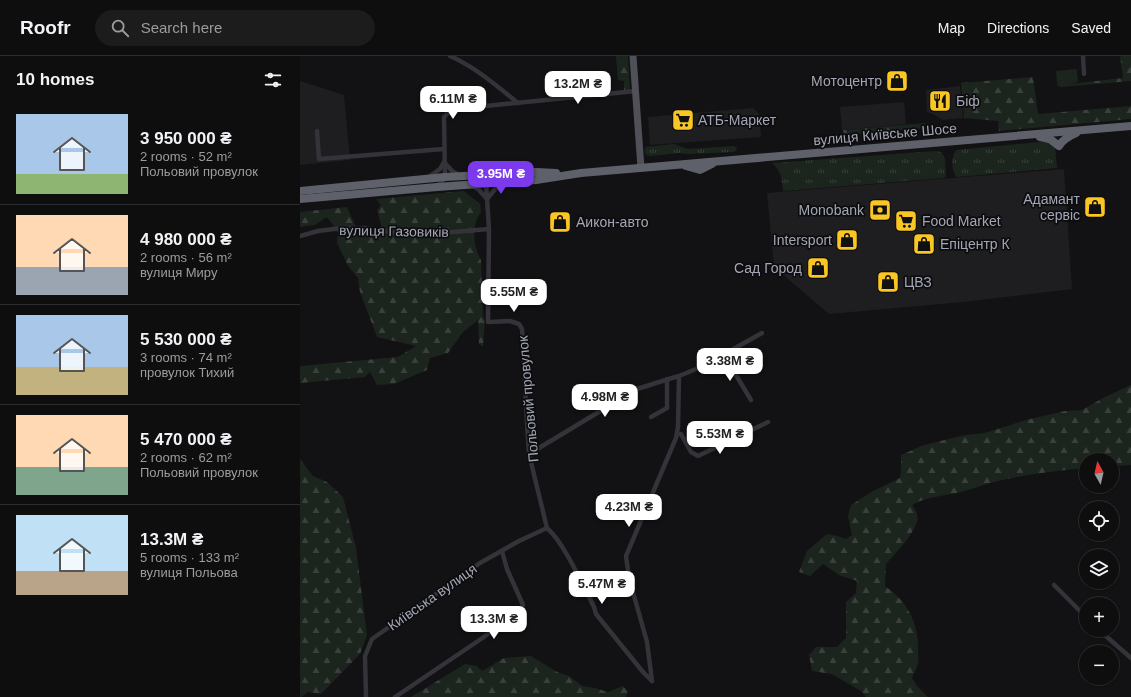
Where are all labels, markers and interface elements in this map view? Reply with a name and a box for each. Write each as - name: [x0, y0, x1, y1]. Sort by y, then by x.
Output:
- search box: [95, 10, 375, 46]
- text: Roofr: [20, 17, 71, 38]
- icon: search: [109, 17, 131, 39]
- text: Search here: [141, 19, 222, 36]
- text: Map: [938, 20, 965, 36]
- text: Directions: [987, 20, 1049, 36]
- text: Saved: [1071, 20, 1111, 36]
- shop icon: Мотоцентр: [884, 68, 910, 94]
- icon: filters: [262, 69, 284, 91]
- text: 10 homes: [16, 70, 94, 89]
- pin: 13.2M ₴: [541, 71, 615, 105]
- place label: Мотоцентр: [811, 73, 882, 89]
- text: 13.2M ₴: [554, 76, 602, 91]
- pin: 6.11M ₴: [416, 86, 490, 120]
- restaurant icon: Біф: [927, 88, 953, 114]
- text: 6.11M ₴: [429, 91, 477, 106]
- place label: Біф: [956, 93, 980, 109]
- supermarket icon: АТБ-Маркет: [670, 107, 696, 133]
- place label: АТБ-Маркет: [698, 112, 777, 128]
- street label: вулиця Київське Шосе: [813, 120, 958, 148]
- text: 3 950 000 ₴: [140, 129, 232, 148]
- icon: home: [48, 130, 96, 178]
- text: 2 rooms · 52 m²: [140, 149, 232, 164]
- pin: 3.95M ₴: [464, 161, 538, 195]
- text: Польовий провулок: [140, 164, 258, 179]
- text: 3.95M ₴: [477, 166, 525, 181]
- place label: Адамант сервіс: [1023, 191, 1081, 223]
- shop icon: Адамант сервіс: [1082, 194, 1108, 220]
- bank icon: Monobank: [867, 197, 893, 223]
- place label: Monobank: [799, 202, 865, 218]
- supermarket icon: Food Market: [893, 208, 919, 234]
- shop icon: Аикон-авто: [547, 209, 573, 235]
- place label: Food Market: [922, 213, 1001, 229]
- place label: Аикон-авто: [576, 214, 649, 230]
- street label: вулиця Газовиків: [339, 222, 449, 240]
- shop icon: Intersport: [834, 227, 860, 253]
- text: 4 980 000 ₴: [140, 230, 232, 249]
- icon: home: [48, 231, 96, 279]
- shop icon: Епіцентр К: [911, 231, 937, 257]
- place label: Intersport: [773, 232, 832, 248]
- place label: Епіцентр К: [940, 236, 1010, 252]
- text: 2 rooms · 56 m²: [140, 250, 232, 265]
- shop icon: Сад Город: [805, 255, 831, 281]
- place label: Сад Город: [734, 260, 802, 276]
- text: вулиця Миру: [140, 265, 217, 280]
- shop icon: ЦВЗ: [875, 269, 901, 295]
- place label: ЦВЗ: [904, 274, 932, 290]
- pin: 5.55M ₴: [477, 279, 551, 313]
- text: 5.55M ₴: [490, 284, 538, 299]
- text: 5 530 000 ₴: [140, 330, 232, 349]
- icon: home: [48, 331, 96, 379]
- street label: Польовий провулок: [514, 334, 542, 463]
- pin: 3.38M ₴: [693, 348, 767, 382]
- text: 3 rooms · 74 m²: [140, 350, 232, 365]
- text: 3.38M ₴: [706, 353, 754, 368]
- text: провулок Тихий: [140, 365, 234, 380]
- pin: 4.98M ₴: [568, 384, 642, 418]
- text: 4.98M ₴: [581, 389, 629, 404]
- pin: 5.53M ₴: [683, 421, 757, 455]
- text: 5.53M ₴: [696, 426, 744, 441]
- text: 5 470 000 ₴: [140, 430, 232, 449]
- icon: home: [48, 431, 96, 479]
- text: 2 rooms · 62 m²: [140, 450, 232, 465]
- north arrow: [1079, 453, 1119, 493]
- map controls: [1079, 453, 1119, 685]
- text: Польовий провулок: [140, 465, 258, 480]
- pin: 4.23M ₴: [592, 494, 666, 528]
- text: 4.23M ₴: [605, 499, 653, 514]
- button: locate: [1079, 501, 1119, 541]
- text: 13.3M ₴: [140, 530, 203, 549]
- icon: home: [48, 531, 96, 579]
- button: layers: [1079, 549, 1119, 589]
- text: 5 rooms · 133 m²: [140, 550, 239, 565]
- street label: Київська вулиця: [384, 560, 480, 634]
- text: вулиця Польова: [140, 565, 238, 580]
- pin: 5.47M ₴: [565, 571, 639, 605]
- text: 5.47M ₴: [578, 576, 626, 591]
- button: +: [1079, 597, 1119, 637]
- pin: 13.3M ₴: [457, 606, 531, 640]
- text: 13.3M ₴: [470, 611, 518, 626]
- button: −: [1079, 645, 1119, 685]

